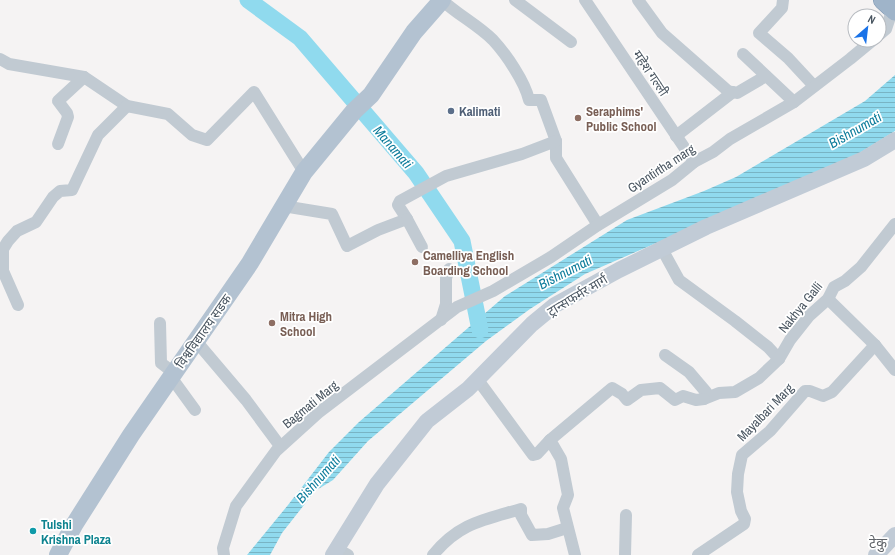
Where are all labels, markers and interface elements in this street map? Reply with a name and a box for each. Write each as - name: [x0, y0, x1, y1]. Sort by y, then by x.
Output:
- north arrow: [847, 8, 887, 48]
- text: N: [866, 11, 878, 27]
- street label: महेश गल्ली: [629, 47, 672, 100]
- place label: Kalimati: [459, 103, 501, 120]
- place label: Seraphims' Public School: [586, 103, 657, 135]
- marker: Kalimati: [446, 106, 456, 116]
- water label: Bishnumati: [825, 107, 885, 152]
- marker: Seraphims' Public School: [573, 113, 583, 123]
- water label: Manamati: [369, 122, 417, 173]
- street label: Gyantirtha marg: [624, 140, 698, 197]
- place label: Camelliya English Boarding School: [423, 247, 514, 279]
- water label: Bishnumati: [535, 250, 596, 293]
- marker: Camelliya English Boarding School: [410, 257, 420, 267]
- street label: ट्रान्सफर्मर मार्ग: [544, 270, 611, 320]
- street label: Nakhya Galli: [775, 278, 826, 336]
- street label: विश्वविद्यालय सडक: [172, 290, 236, 372]
- place label: Mitra High School: [280, 308, 332, 340]
- marker: Mitra High School: [267, 318, 277, 328]
- street label: Bagmati Marg: [279, 377, 342, 432]
- street label: Mayalbari Marg: [734, 380, 797, 445]
- water label: Bishnumati: [292, 451, 345, 507]
- place label: Tulshi Krishna Plaza: [41, 516, 111, 548]
- marker: Tulshi Krishna Plaza: [28, 526, 38, 536]
- district label: टेकु: [869, 534, 887, 553]

